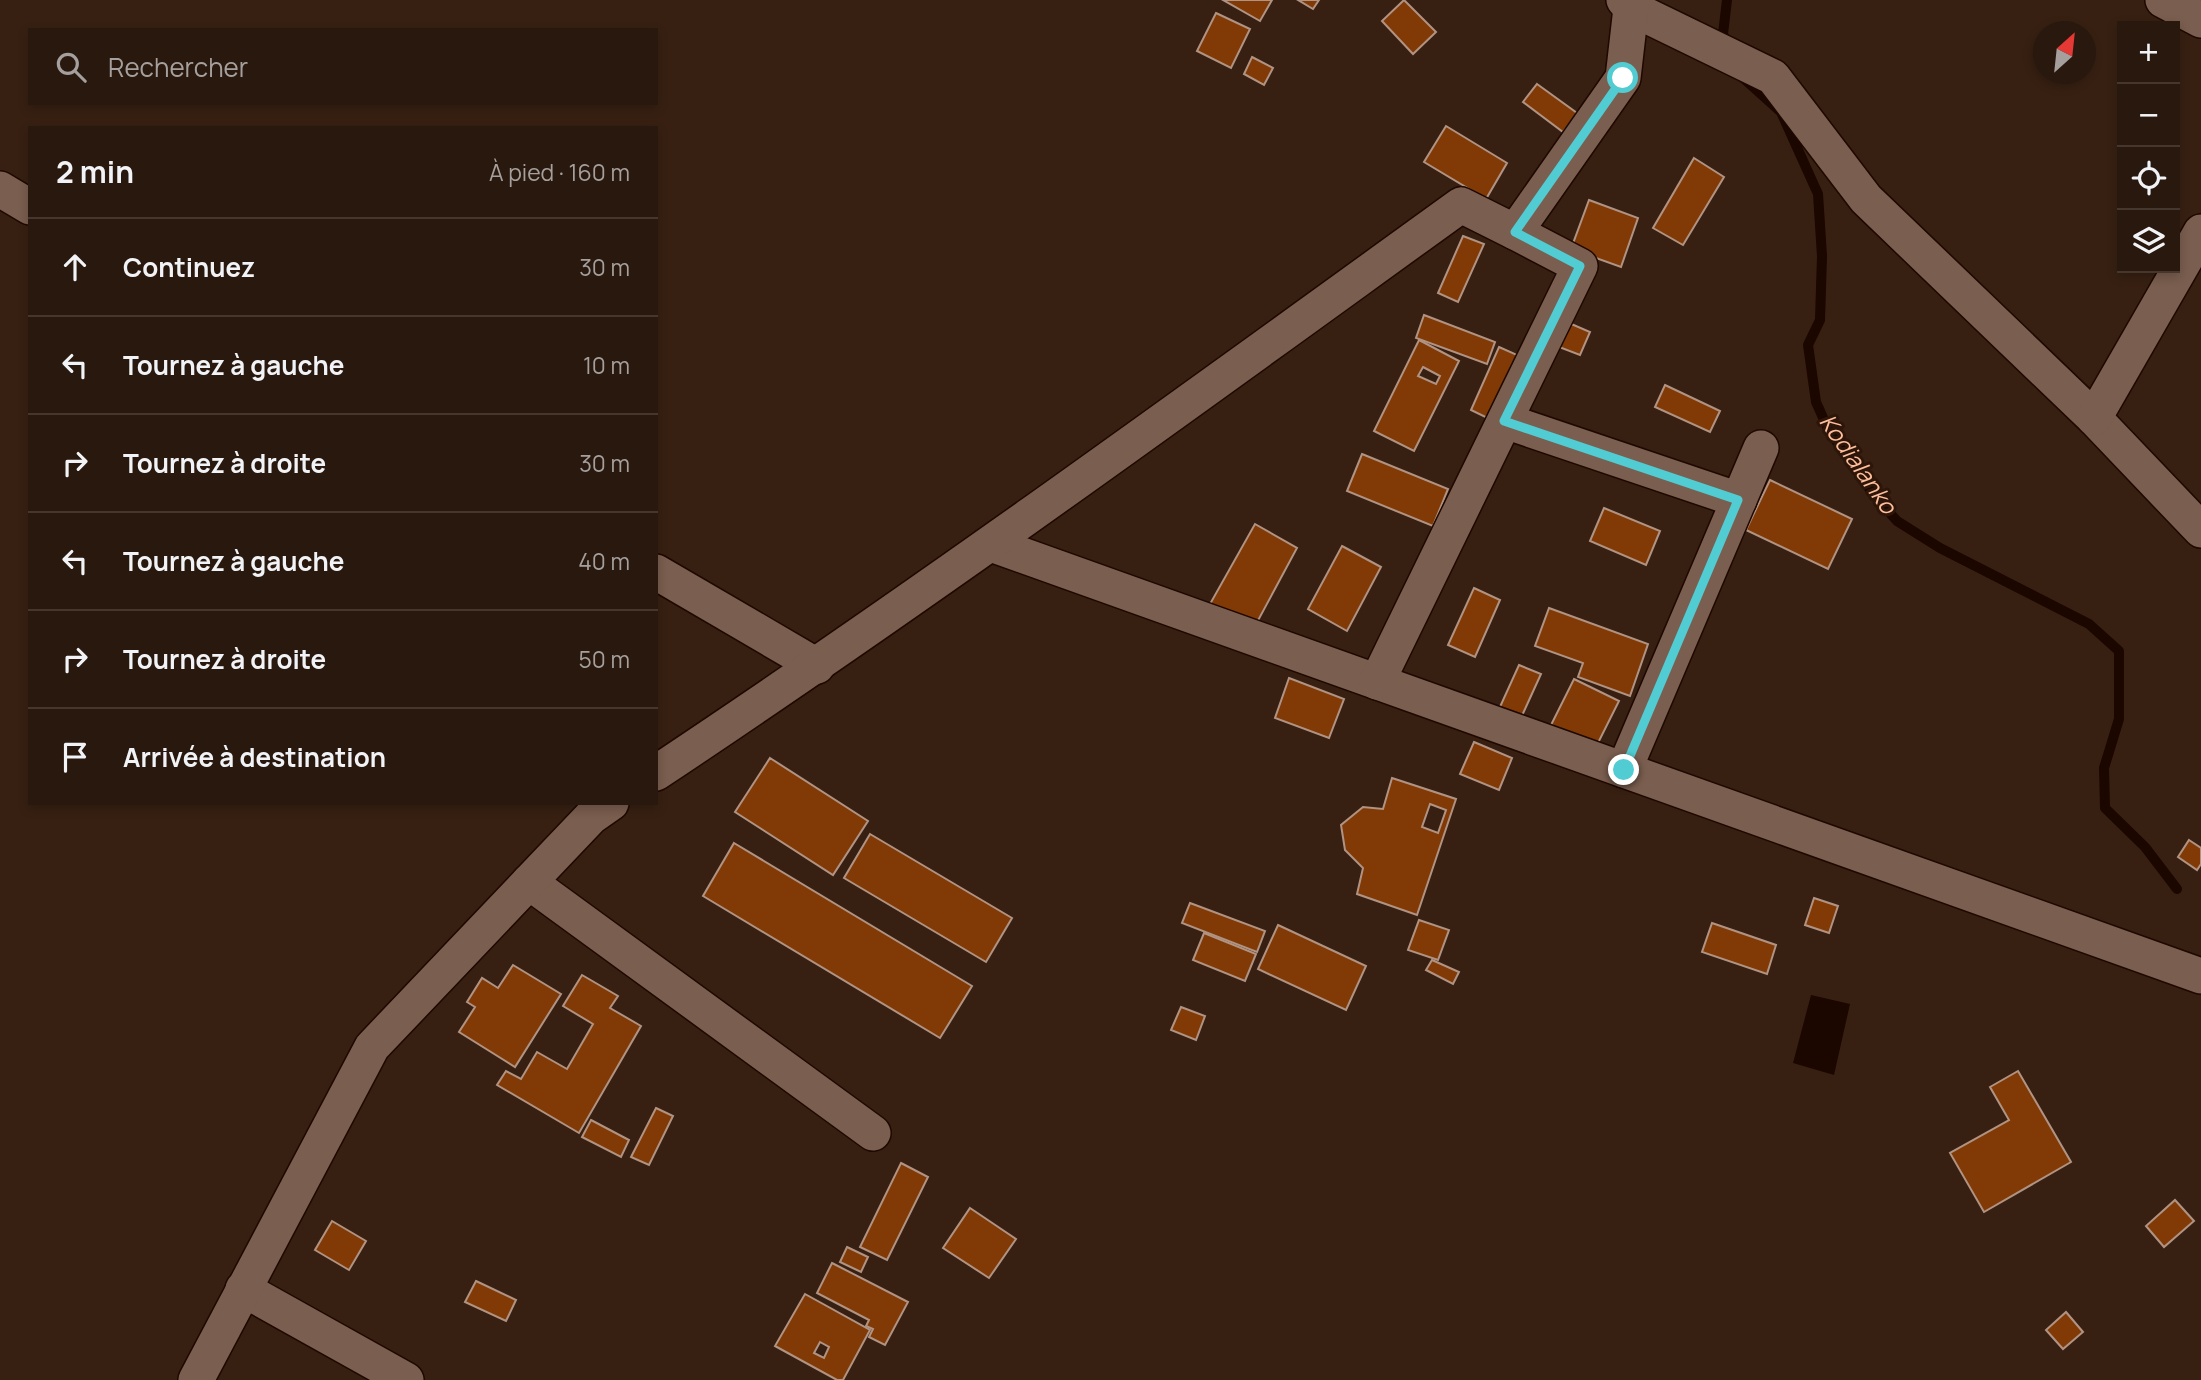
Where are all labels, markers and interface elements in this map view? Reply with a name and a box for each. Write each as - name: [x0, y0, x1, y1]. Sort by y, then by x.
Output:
- north arrow: [2033, 21, 2096, 84]
- map controls: [2117, 21, 2180, 273]
- button: +: [2117, 21, 2180, 84]
- search box: [28, 28, 658, 105]
- icon: search: [52, 48, 90, 86]
- text: Rechercher: [108, 49, 248, 85]
- route start: [1607, 62, 1638, 93]
- button: −: [2117, 84, 2180, 147]
- button: locate: [2117, 147, 2180, 210]
- text: 2 min: [56, 151, 134, 192]
- text: À pied · 160 m: [489, 156, 630, 188]
- button: layers: [2117, 210, 2180, 273]
- icon: ahead: [56, 248, 94, 286]
- text: Continuez: [123, 249, 255, 285]
- text: 30 m: [579, 251, 630, 283]
- icon: left: [56, 346, 94, 384]
- text: Tournez à gauche: [123, 347, 344, 383]
- text: 10 m: [583, 349, 630, 381]
- water label: Kodialanko: [1813, 407, 1906, 521]
- icon: right: [56, 444, 94, 482]
- text: Tournez à droite: [123, 445, 326, 481]
- text: 30 m: [579, 447, 630, 479]
- icon: left: [56, 542, 94, 580]
- text: Tournez à gauche: [123, 543, 344, 579]
- text: 40 m: [578, 545, 630, 577]
- icon: right: [56, 640, 94, 678]
- text: Tournez à droite: [123, 641, 326, 677]
- text: 50 m: [579, 643, 630, 675]
- icon: arrive: [56, 738, 94, 776]
- text: Arrivée à destination: [123, 739, 386, 775]
- route end: [1608, 754, 1639, 785]

